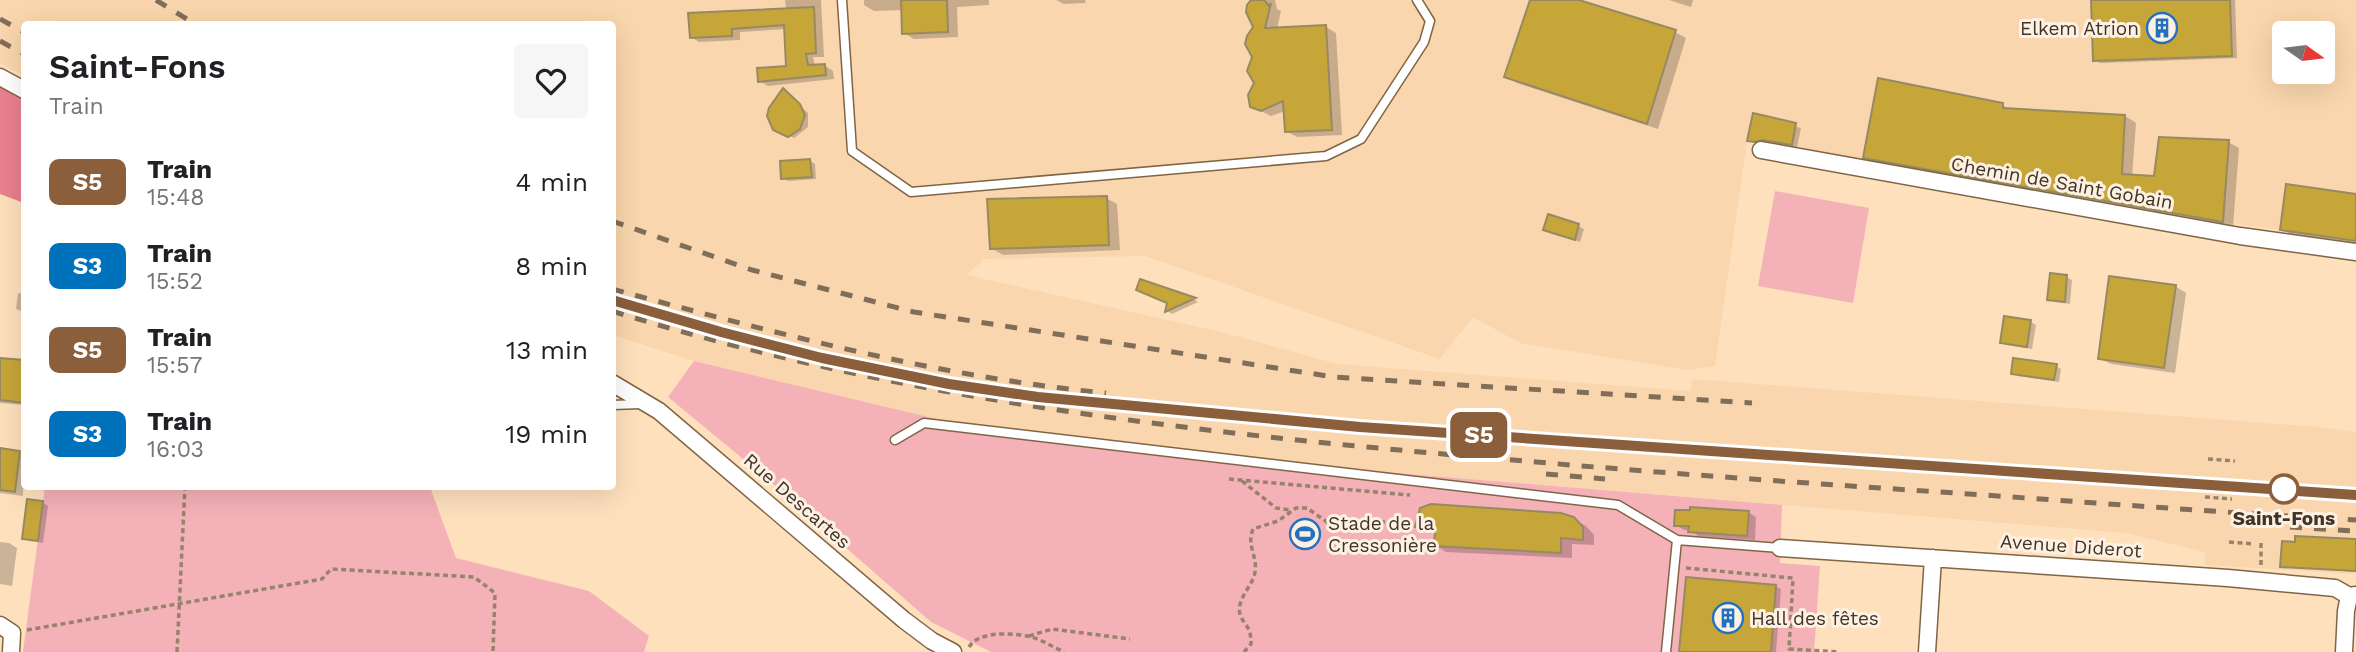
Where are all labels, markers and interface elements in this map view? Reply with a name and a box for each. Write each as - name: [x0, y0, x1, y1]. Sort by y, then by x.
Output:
- building icon: Elkem Atrion: [2145, 11, 2179, 45]
- place label: Elkem Atrion: [2020, 17, 2139, 40]
- north arrow: [2272, 21, 2334, 84]
- map controls: [2272, 21, 2335, 84]
- button: heart: [514, 44, 588, 118]
- text: Saint-Fons: [49, 47, 226, 86]
- text: Train: [49, 93, 104, 120]
- street label: Chemin de Saint Gobain: [1949, 152, 2175, 214]
- text: Train: [147, 154, 212, 184]
- text: 4 min: [515, 167, 588, 197]
- text: S5: [73, 168, 102, 196]
- text: 15:48: [147, 184, 204, 211]
- text: Train: [147, 238, 212, 268]
- text: 8 min: [515, 251, 588, 281]
- text: S3: [73, 252, 102, 280]
- text: 15:52: [147, 268, 203, 295]
- text: Train: [147, 322, 212, 352]
- text: 13 min: [506, 335, 588, 365]
- text: S5: [73, 336, 102, 364]
- text: 15:57: [147, 352, 202, 379]
- text: Train: [147, 406, 212, 436]
- line badge: S5: [1448, 412, 1510, 458]
- text: 19 min: [505, 419, 588, 449]
- text: S3: [73, 420, 102, 448]
- text: S5: [1464, 421, 1494, 449]
- text: 16:03: [147, 436, 204, 463]
- street label: Rue Descartes: [739, 448, 855, 554]
- marker: Saint-Fons: [2269, 474, 2299, 504]
- place label: Saint-Fons: [2233, 507, 2335, 530]
- place label: Stade de la Cressonière: [1328, 512, 1437, 557]
- sports icon: Stade de la Cressonière: [1288, 517, 1322, 551]
- street label: Avenue Diderot: [1999, 530, 2143, 562]
- building icon: Hall des fêtes: [1711, 601, 1745, 635]
- place label: Hall des fêtes: [1751, 607, 1879, 630]

